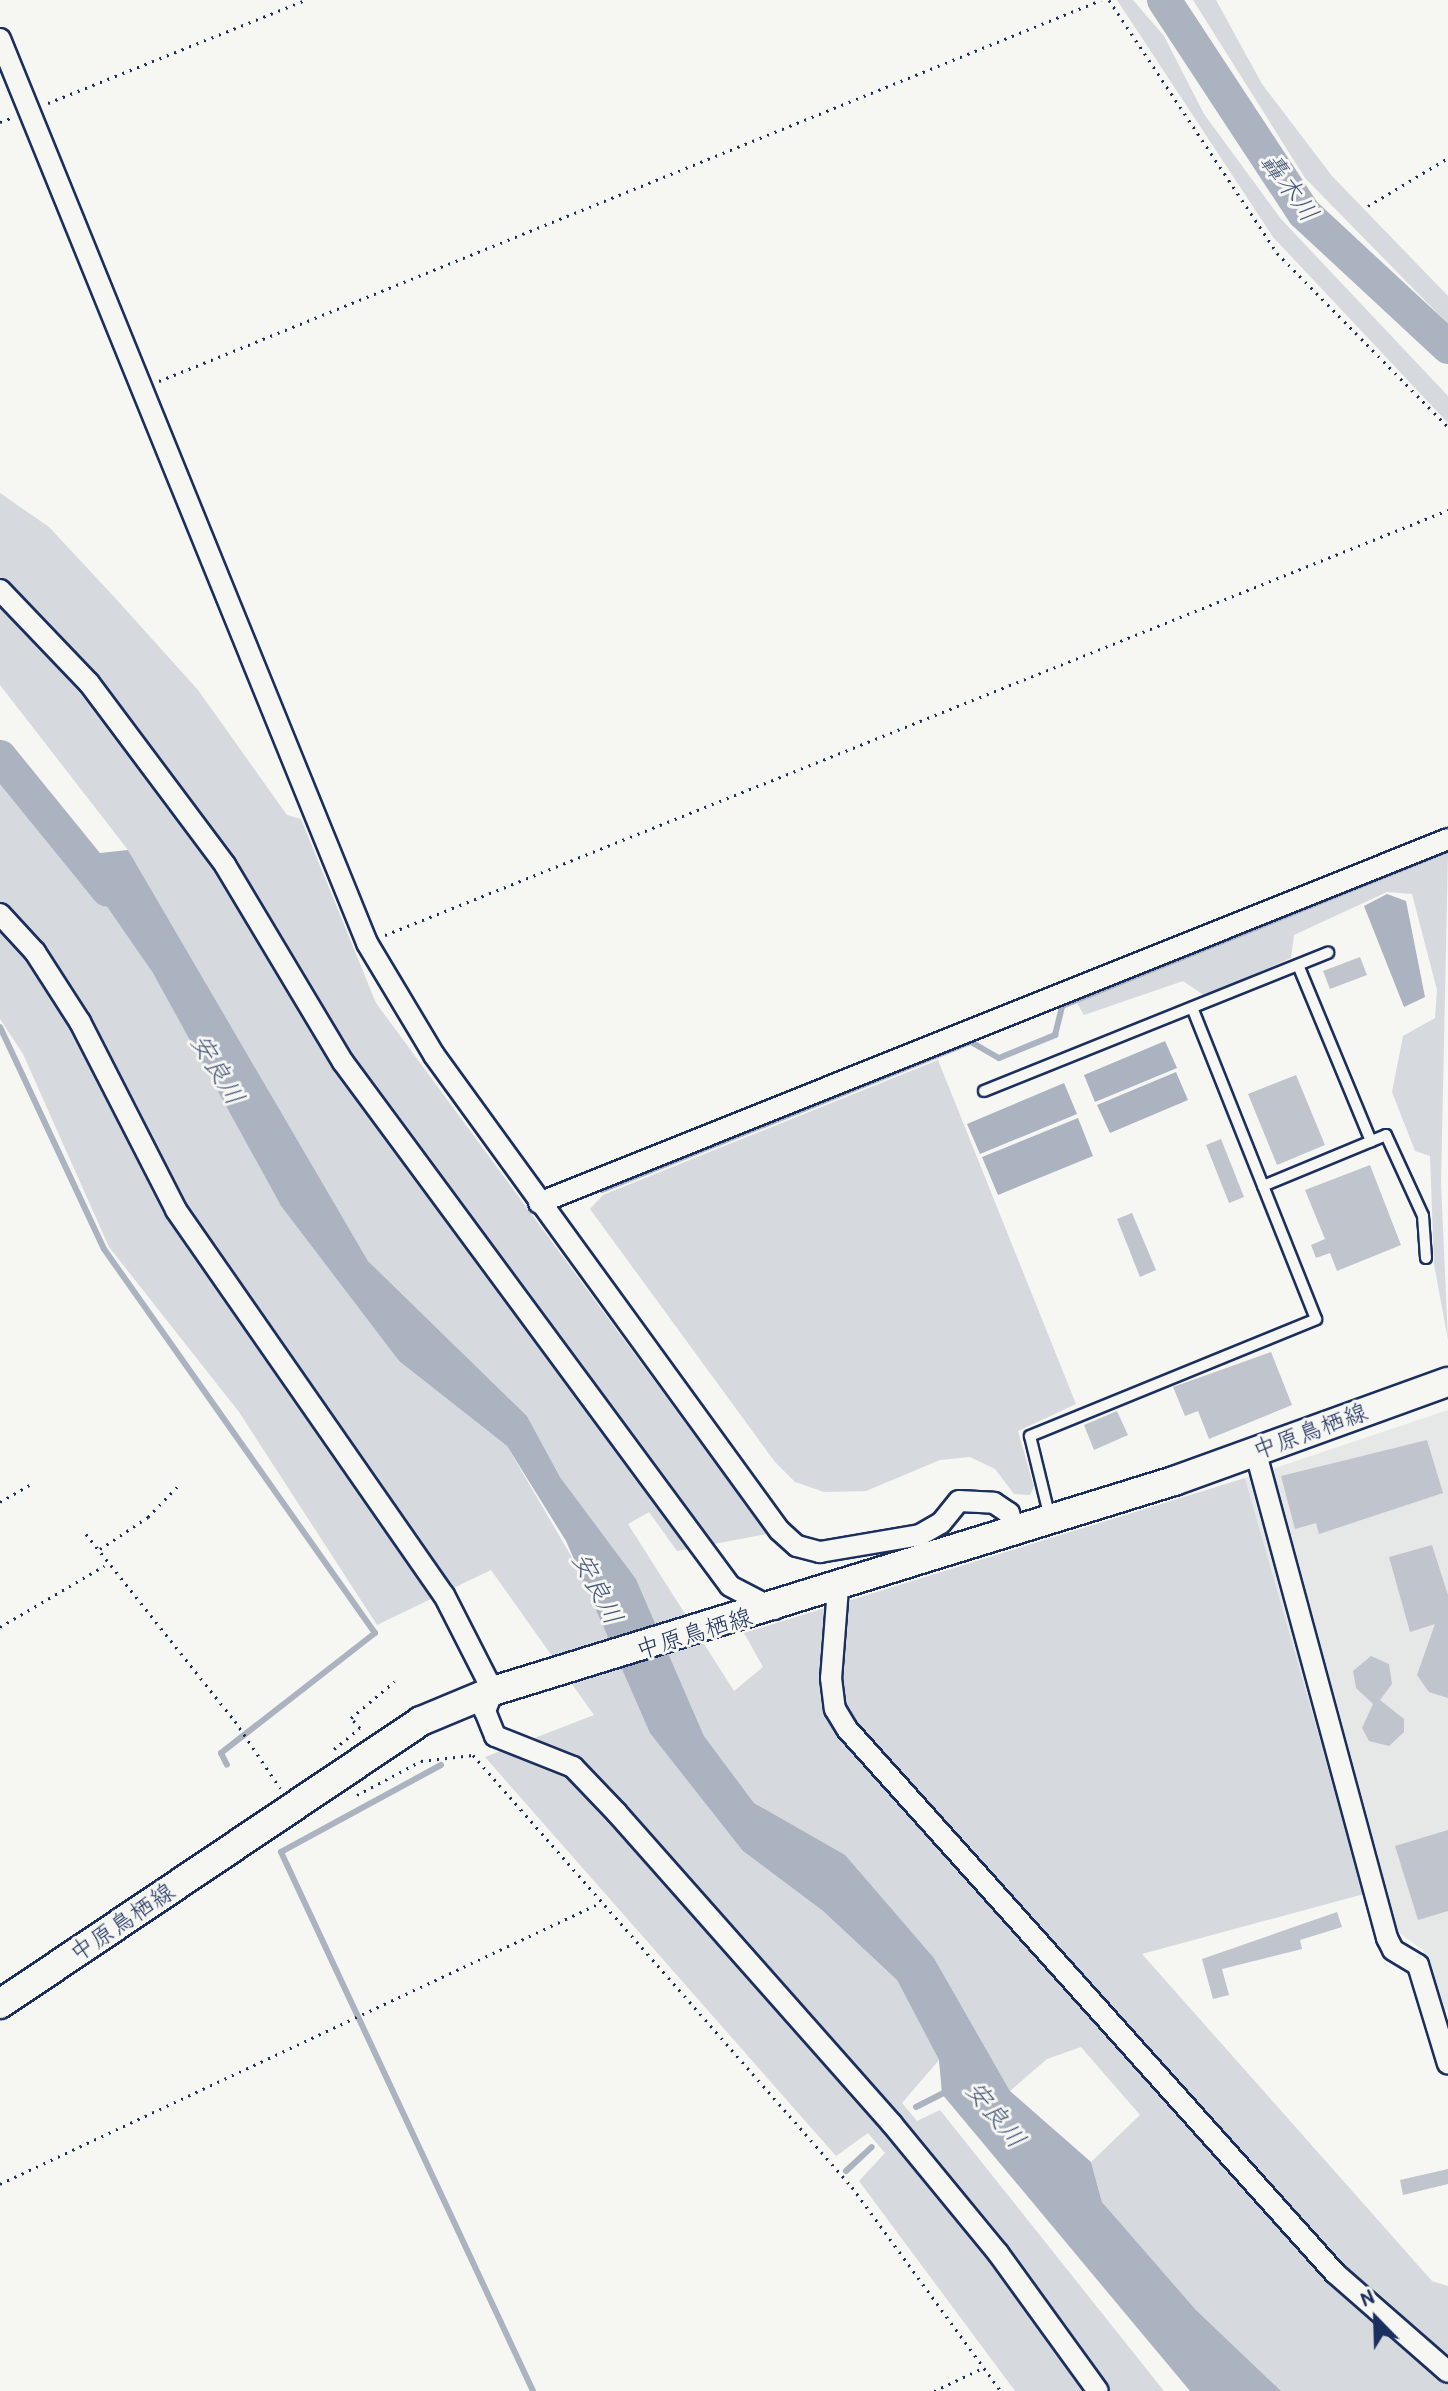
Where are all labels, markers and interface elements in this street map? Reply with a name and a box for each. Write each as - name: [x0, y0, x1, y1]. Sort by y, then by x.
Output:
- water label: 轟木川: [1254, 146, 1326, 228]
- water label: 安良川: [185, 1028, 251, 1110]
- street label: 中原鳥栖線: [1249, 1397, 1371, 1465]
- water label: 安良川: [566, 1546, 630, 1630]
- street label: 中原鳥栖線: [632, 1602, 756, 1664]
- street label: 中原鳥栖線: [64, 1877, 180, 1967]
- water label: 安良川: [959, 2074, 1033, 2154]
- north arrow: [1336, 2279, 1416, 2359]
- text: N: [1355, 2281, 1378, 2313]

